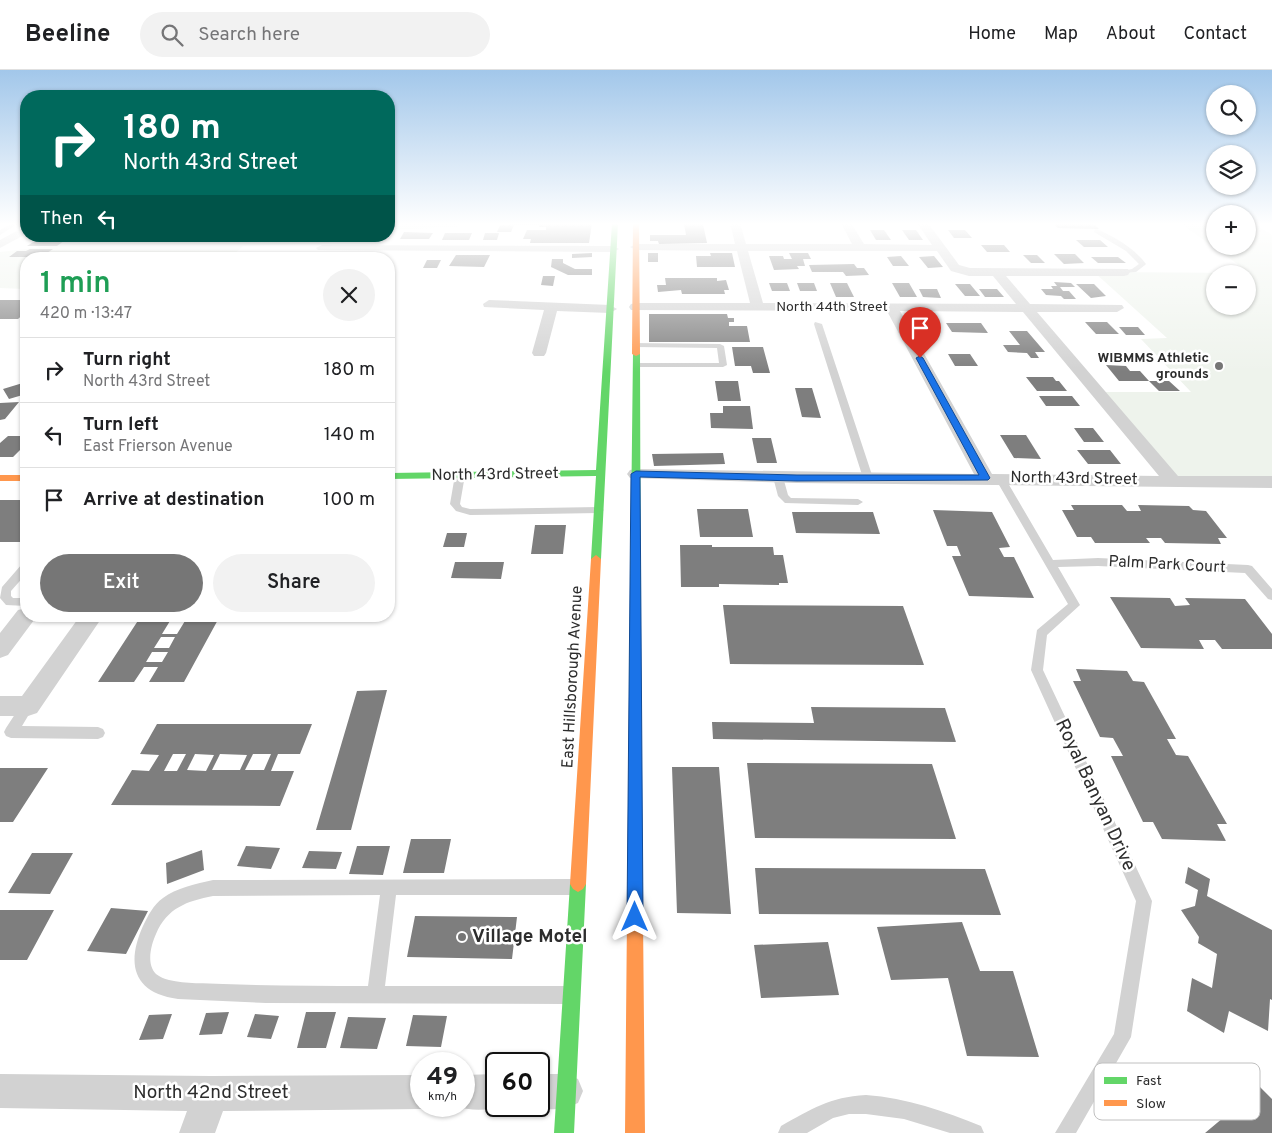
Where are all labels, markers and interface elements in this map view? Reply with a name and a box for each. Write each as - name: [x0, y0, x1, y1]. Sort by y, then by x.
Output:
- search box: [140, 12, 490, 57]
- text: Beeline: [25, 20, 110, 50]
- icon: search: [158, 21, 186, 49]
- text: Search here: [198, 23, 300, 47]
- text: Home: [968, 23, 1016, 46]
- text: Map: [1044, 23, 1078, 46]
- text: About: [1106, 23, 1155, 46]
- text: Contact: [1183, 23, 1247, 46]
- map controls: [1206, 85, 1256, 315]
- button: search: [1206, 85, 1256, 135]
- text: 180 m: [123, 107, 221, 151]
- icon: right: [40, 110, 105, 175]
- button: layers: [1206, 145, 1256, 195]
- text: North 43rd Street: [123, 150, 298, 177]
- icon: left: [93, 205, 121, 233]
- button: +: [1206, 205, 1256, 255]
- text: Then: [40, 207, 83, 231]
- button: −: [1206, 265, 1256, 315]
- text: 1 min: [40, 266, 111, 303]
- button: close: [323, 269, 375, 321]
- street label: North 44th Street: [776, 299, 888, 316]
- text: 420 m · 13:47: [40, 304, 132, 324]
- pin: [899, 307, 941, 358]
- icon: arrive: [906, 314, 934, 342]
- text: Turn right: [83, 348, 171, 372]
- place label: WIBMMS Athletic grounds: [1098, 350, 1209, 383]
- icon: right: [40, 356, 68, 384]
- text: 180 m: [324, 358, 375, 382]
- marker: WIBMMS Athletic grounds: [1213, 360, 1225, 372]
- text: North 43rd Street: [83, 372, 210, 392]
- text: Turn left: [83, 413, 159, 437]
- icon: left: [40, 421, 68, 449]
- text: 140 m: [324, 423, 375, 447]
- text: East Frierson Avenue: [83, 437, 233, 457]
- street label: North 43rd Street: [431, 464, 559, 486]
- street label: North 43rd Street: [1010, 468, 1138, 490]
- icon: arrive: [40, 486, 68, 514]
- text: Arrive at destination: [83, 488, 264, 512]
- text: 100 m: [323, 488, 375, 512]
- street label: Palm Park Court: [1108, 552, 1226, 578]
- button: Exit: [40, 554, 203, 612]
- button: Share: [213, 554, 375, 612]
- street label: East Hillsborough Avenue: [558, 585, 588, 769]
- street label: Royal Banyan Drive: [1049, 715, 1141, 875]
- position arrow: [608, 890, 660, 942]
- place label: Village Motel: [472, 925, 588, 949]
- marker: Village Motel: [456, 931, 468, 943]
- speed limit sign: 60: [485, 1052, 550, 1117]
- text: 49: [427, 1062, 458, 1094]
- legend: [1094, 1063, 1260, 1120]
- text: Fast: [1136, 1073, 1162, 1090]
- street label: North 42nd Street: [133, 1081, 289, 1105]
- text: km/h: [428, 1089, 457, 1105]
- text: Slow: [1136, 1096, 1166, 1113]

